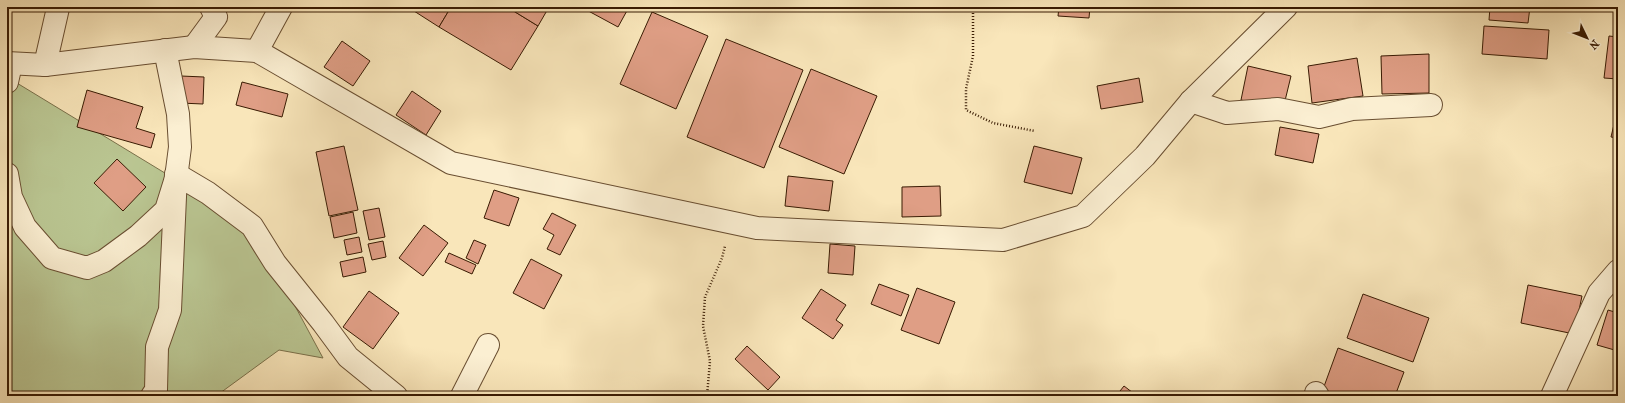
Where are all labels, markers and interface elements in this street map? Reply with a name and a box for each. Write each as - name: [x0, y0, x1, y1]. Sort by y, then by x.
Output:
- north arrow: [1567, 18, 1607, 58]
- text: N: [1586, 37, 1602, 52]

